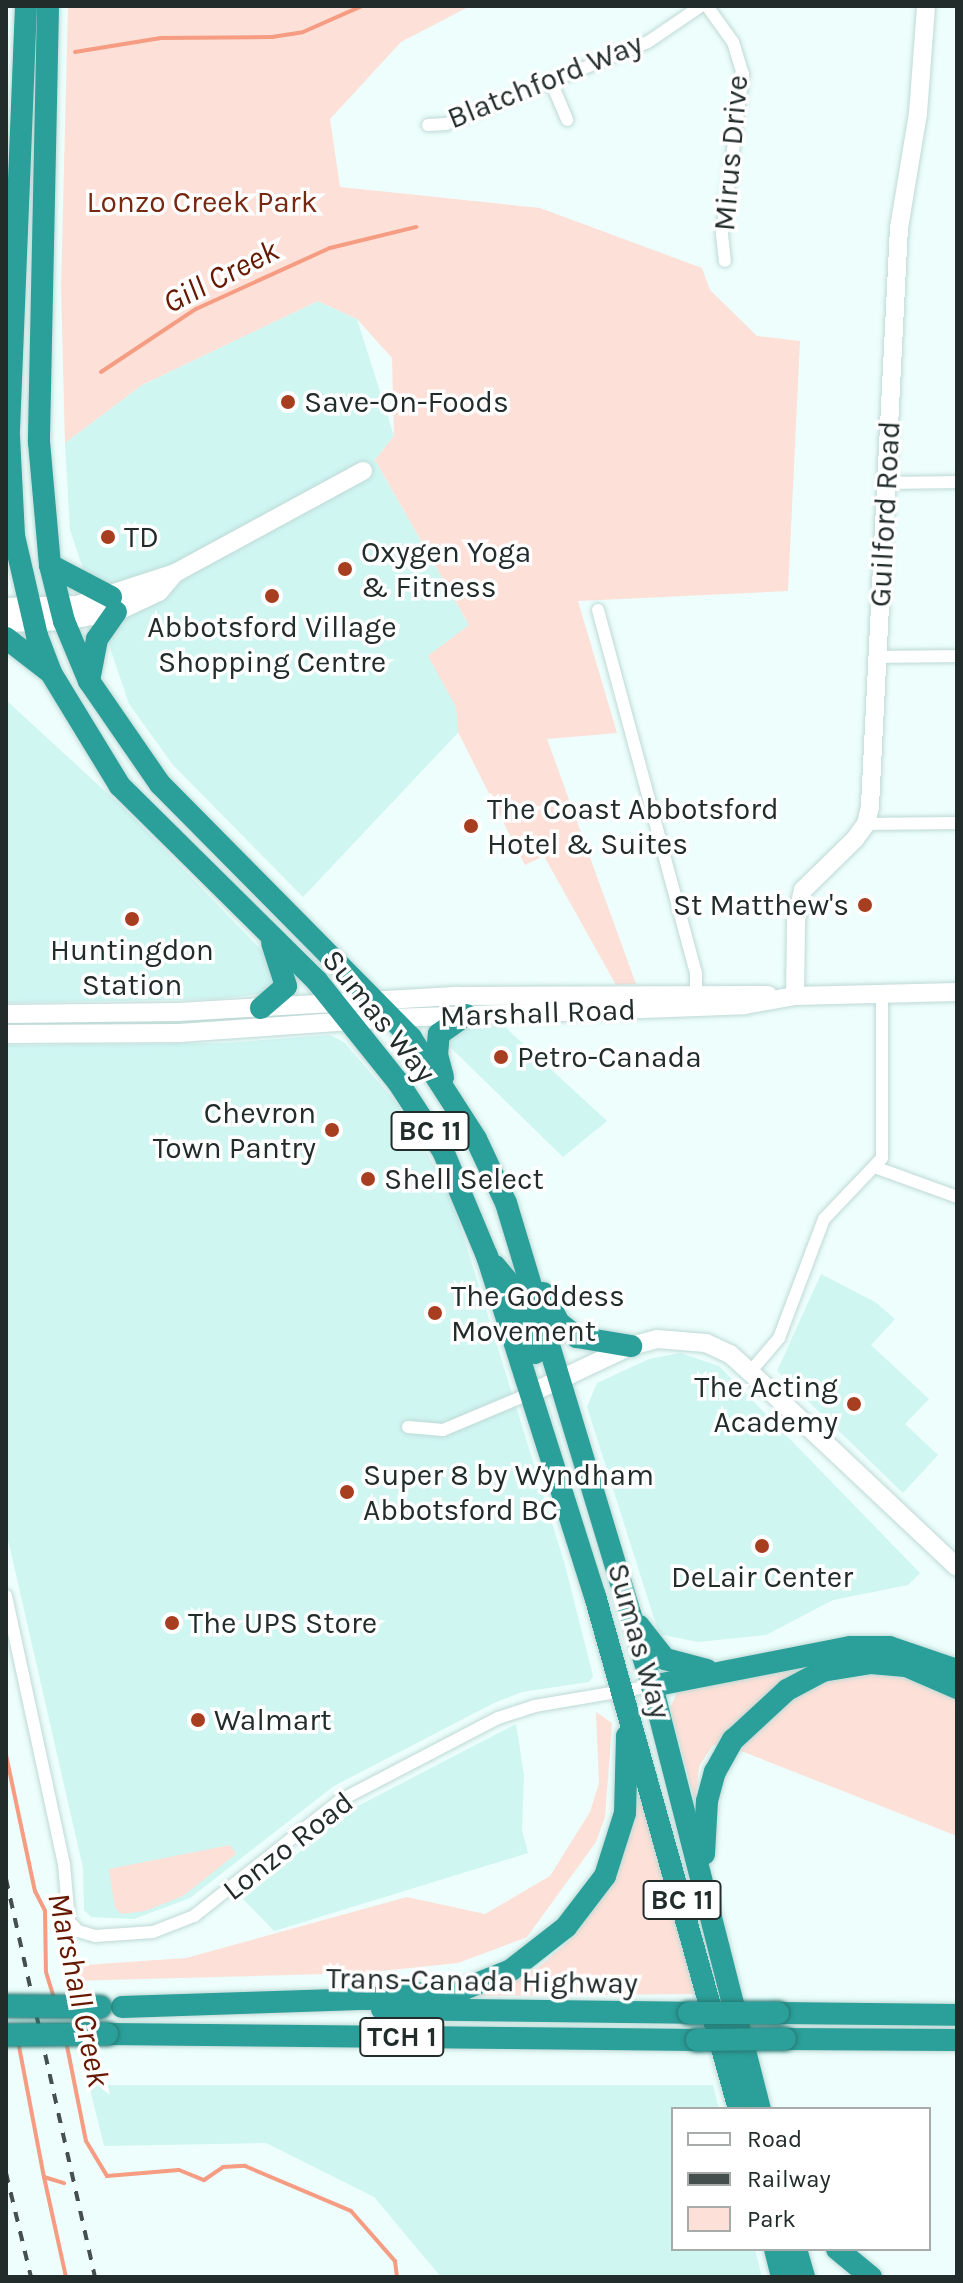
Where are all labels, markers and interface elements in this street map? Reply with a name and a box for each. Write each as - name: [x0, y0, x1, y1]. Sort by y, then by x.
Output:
- street label: Blatchford Way: [442, 26, 648, 136]
- street label: Mirus Drive: [706, 74, 756, 232]
- park label: Lonzo Creek Park: [86, 184, 318, 220]
- water label: Gill Creek: [157, 232, 285, 322]
- place label: Save-On-Foods: [304, 384, 509, 420]
- marker: Save-On-Foods: [279, 393, 297, 411]
- street label: Guilford Road: [862, 420, 908, 608]
- place label: TD: [124, 519, 159, 555]
- marker: TD: [99, 528, 117, 546]
- place label: Oxygen Yoga & Fitness: [361, 534, 531, 604]
- marker: Oxygen Yoga & Fitness: [336, 560, 354, 578]
- marker: Abbotsford Village Shopping Centre: [263, 587, 281, 605]
- place label: Abbotsford Village Shopping Centre: [147, 609, 397, 680]
- place label: The Coast Abbotsford Hotel & Suites: [487, 791, 779, 862]
- marker: The Coast Abbotsford Hotel & Suites: [462, 817, 480, 835]
- place label: St Matthew's: [673, 887, 849, 923]
- marker: St Matthew's: [856, 896, 874, 914]
- marker: Huntingdon Station: [123, 910, 141, 928]
- place label: Huntingdon Station: [50, 932, 214, 1002]
- street label: Sumas Way: [315, 942, 443, 1090]
- street label: Marshall Road: [439, 992, 637, 1034]
- place label: Petro-Canada: [517, 1039, 702, 1075]
- marker: Petro-Canada: [492, 1048, 510, 1066]
- place label: Chevron Town Pantry: [153, 1095, 316, 1166]
- road number: BC 11: [390, 1107, 470, 1155]
- marker: Chevron Town Pantry: [323, 1121, 341, 1139]
- place label: Shell Select: [384, 1161, 544, 1197]
- marker: Shell Select: [359, 1170, 377, 1188]
- place label: The Goddess Movement: [451, 1278, 625, 1348]
- marker: The Goddess Movement: [426, 1304, 444, 1322]
- place label: The Acting Academy: [694, 1369, 838, 1440]
- marker: The Acting Academy: [845, 1395, 863, 1413]
- place label: Super 8 by Wyndham Abbotsford BC: [363, 1457, 654, 1528]
- marker: Super 8 by Wyndham Abbotsford BC: [338, 1483, 356, 1501]
- marker: DeLair Center: [753, 1537, 771, 1555]
- street label: Sumas Way: [600, 1559, 678, 1723]
- place label: DeLair Center: [671, 1559, 853, 1595]
- place label: The UPS Store: [188, 1605, 377, 1641]
- marker: The UPS Store: [163, 1614, 181, 1632]
- place label: Walmart: [214, 1702, 331, 1738]
- marker: Walmart: [189, 1711, 207, 1729]
- street label: Lonzo Road: [216, 1784, 360, 1908]
- road number: BC 11: [642, 1876, 722, 1924]
- water label: Marshall Creek: [39, 1889, 117, 2091]
- street label: Trans-Canada Highway: [326, 1960, 638, 2002]
- road number: TCH 1: [358, 2013, 446, 2061]
- legend: [671, 2107, 931, 2251]
- text: Road: [747, 2125, 802, 2153]
- text: Railway: [747, 2165, 831, 2193]
- text: Park: [747, 2205, 796, 2233]

